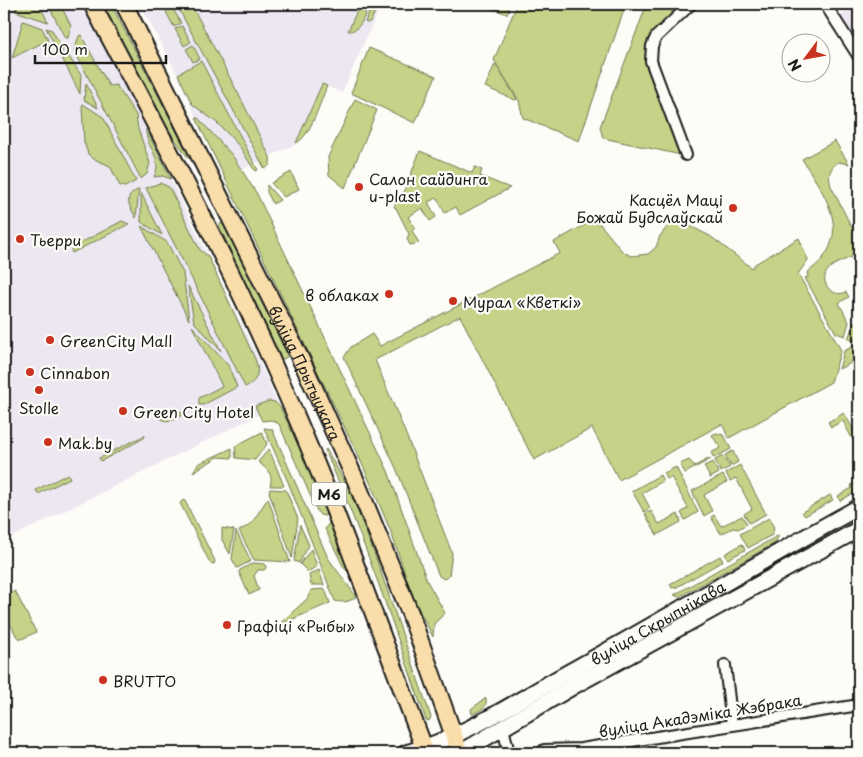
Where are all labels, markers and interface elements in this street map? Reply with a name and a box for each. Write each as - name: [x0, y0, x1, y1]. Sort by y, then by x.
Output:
- scale bar: [35, 32, 166, 64]
- north arrow: [780, 32, 830, 82]
- text: 100 m: [42, 37, 88, 60]
- text: N: [783, 55, 806, 75]
- place label: Салон сайдинга u-plast: [369, 167, 488, 207]
- marker: Салон сайдинга u-plast: [353, 181, 365, 193]
- place label: Касцёл Маці Божай Будслаўскай: [576, 188, 723, 228]
- marker: Касцёл Маці Божай Будслаўскай: [727, 202, 739, 214]
- place label: Тьерри: [30, 228, 81, 251]
- marker: Тьерри: [14, 233, 26, 245]
- place label: в облаках: [305, 283, 379, 306]
- marker: в облаках: [383, 288, 395, 300]
- place label: Мурал «Кветкі»: [463, 290, 581, 313]
- marker: Мурал «Кветкі»: [447, 295, 459, 307]
- street label: вуліца Прытыцкага: [264, 301, 348, 445]
- place label: GreenCity Mall: [60, 329, 172, 352]
- marker: GreenCity Mall: [44, 334, 56, 346]
- place label: Cinnabon: [40, 361, 110, 384]
- marker: Cinnabon: [24, 366, 36, 378]
- marker: Stolle: [33, 384, 45, 396]
- place label: Stolle: [19, 396, 59, 419]
- place label: Green City Hotel: [133, 400, 254, 423]
- marker: Green City Hotel: [117, 405, 129, 417]
- place label: Mak.by: [58, 431, 112, 454]
- marker: Mak.by: [42, 436, 54, 448]
- road number: М6: [312, 482, 346, 506]
- street label: вуліца Скрыпнікава: [585, 574, 730, 670]
- place label: Графіці «Рыбы»: [237, 614, 355, 637]
- marker: Графіці «Рыбы»: [221, 619, 233, 631]
- place label: BRUTTO: [113, 669, 176, 692]
- marker: BRUTTO: [97, 674, 109, 686]
- street label: вуліца Акадэміка Жэбрака: [597, 687, 804, 742]

